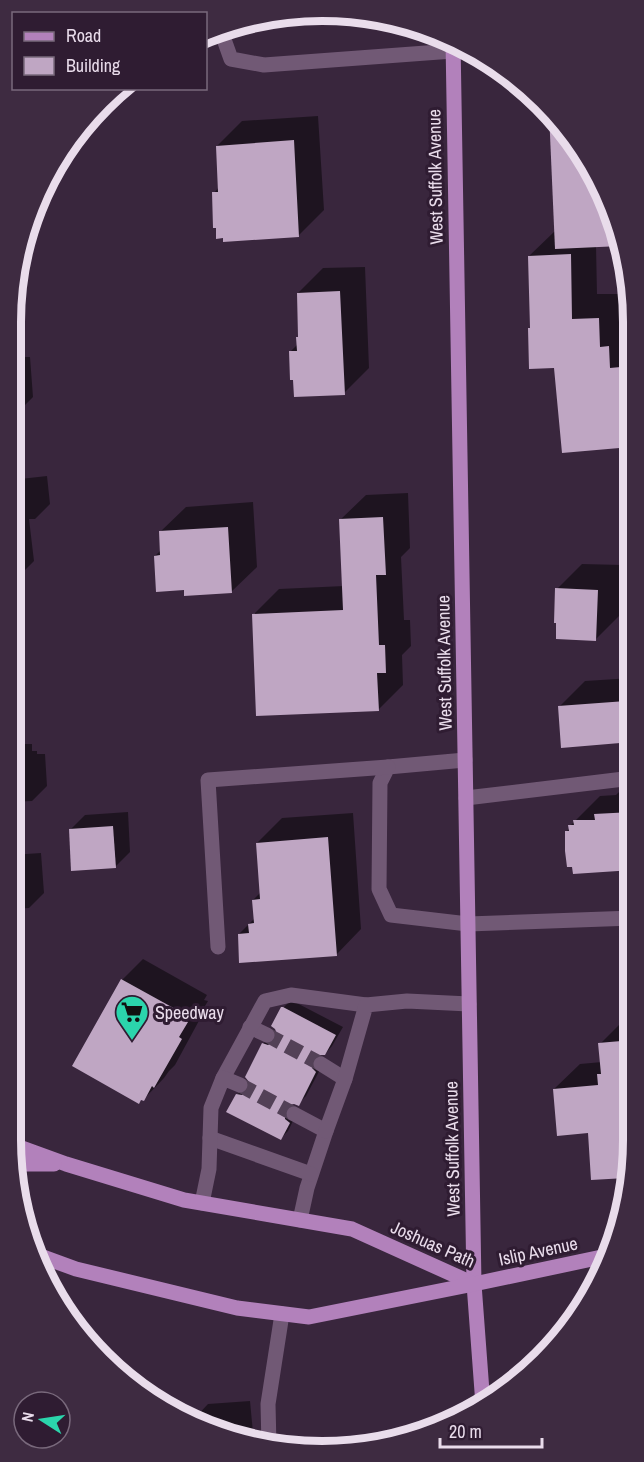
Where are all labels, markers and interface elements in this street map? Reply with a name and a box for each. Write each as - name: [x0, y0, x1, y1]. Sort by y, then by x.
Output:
- legend: [12, 12, 207, 90]
- text: Road: [66, 23, 101, 48]
- text: Building: [66, 53, 121, 78]
- street label: West Suffolk Avenue: [421, 109, 449, 245]
- street label: West Suffolk Avenue: [430, 595, 458, 731]
- supermarket icon: Speedway: [114, 994, 150, 1041]
- place label: Speedway: [155, 1000, 225, 1025]
- street label: West Suffolk Avenue: [438, 1081, 466, 1217]
- street label: Joshuas Path: [387, 1214, 479, 1274]
- street label: Islip Avenue: [496, 1230, 580, 1272]
- north arrow: [12, 1390, 72, 1450]
- text: N: [16, 1410, 39, 1424]
- scale bar: [440, 1411, 542, 1449]
- text: 20 m: [449, 1419, 482, 1444]

